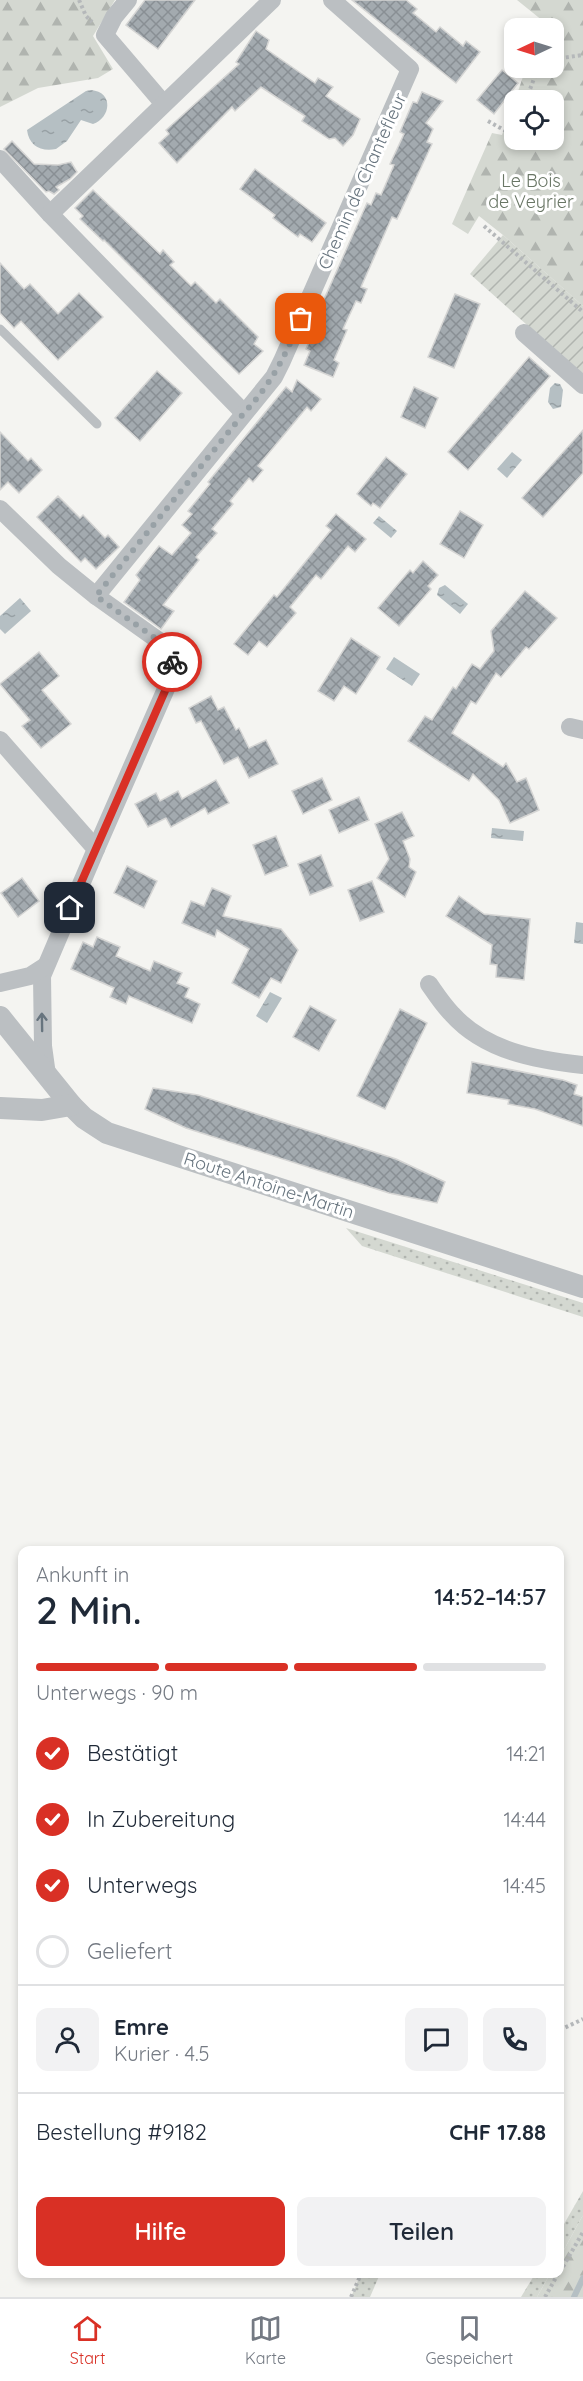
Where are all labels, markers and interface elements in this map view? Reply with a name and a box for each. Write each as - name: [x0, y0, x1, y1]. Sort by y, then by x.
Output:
- north arrow: [504, 18, 564, 78]
- map controls: [504, 18, 564, 150]
- street label: Chemin de Chantefleur: [313, 89, 411, 273]
- button: locate: [504, 90, 564, 150]
- park label: Le Bois de Veyrier: [488, 169, 574, 213]
- pin: [275, 293, 326, 344]
- icon: bag: [284, 302, 317, 335]
- courier: [142, 632, 202, 692]
- icon: bike: [156, 646, 189, 679]
- pin: [44, 882, 95, 933]
- icon: home: [53, 891, 86, 924]
- one-way arrow: [36, 1012, 48, 1032]
- street label: Route Antoine-Martin: [181, 1147, 357, 1223]
- text: Ankunft in: [36, 1562, 129, 1587]
- text: 14:52–14:57: [434, 1583, 546, 1611]
- text: 2 Min.: [36, 1585, 142, 1634]
- text: Unterwegs · 90 m: [36, 1680, 198, 1705]
- icon: check: [36, 1737, 69, 1770]
- text: Bestätigt: [87, 1739, 178, 1767]
- text: 14:21: [506, 1741, 546, 1766]
- icon: check: [36, 1803, 69, 1836]
- text: In Zubereitung: [87, 1805, 235, 1833]
- text: 14:44: [504, 1807, 546, 1832]
- icon: check: [36, 1869, 69, 1902]
- text: Unterwegs: [87, 1871, 197, 1899]
- text: 14:45: [503, 1873, 546, 1898]
- text: Geliefert: [87, 1937, 172, 1965]
- button: person: [36, 2008, 99, 2071]
- button: chat: [405, 2008, 468, 2071]
- button: phone: [483, 2008, 546, 2071]
- text: Emre: [114, 2013, 169, 2041]
- text: Kurier · 4.5: [114, 2041, 210, 2066]
- text: Bestellung #9182: [36, 2118, 207, 2146]
- text: CHF 17.88: [449, 2118, 546, 2146]
- button: Hilfe: [36, 2197, 285, 2266]
- button: Teilen: [297, 2197, 546, 2266]
- tab: Start: [70, 2312, 105, 2368]
- tab: Karte: [245, 2312, 286, 2368]
- tab: Gespeichert: [425, 2312, 513, 2368]

